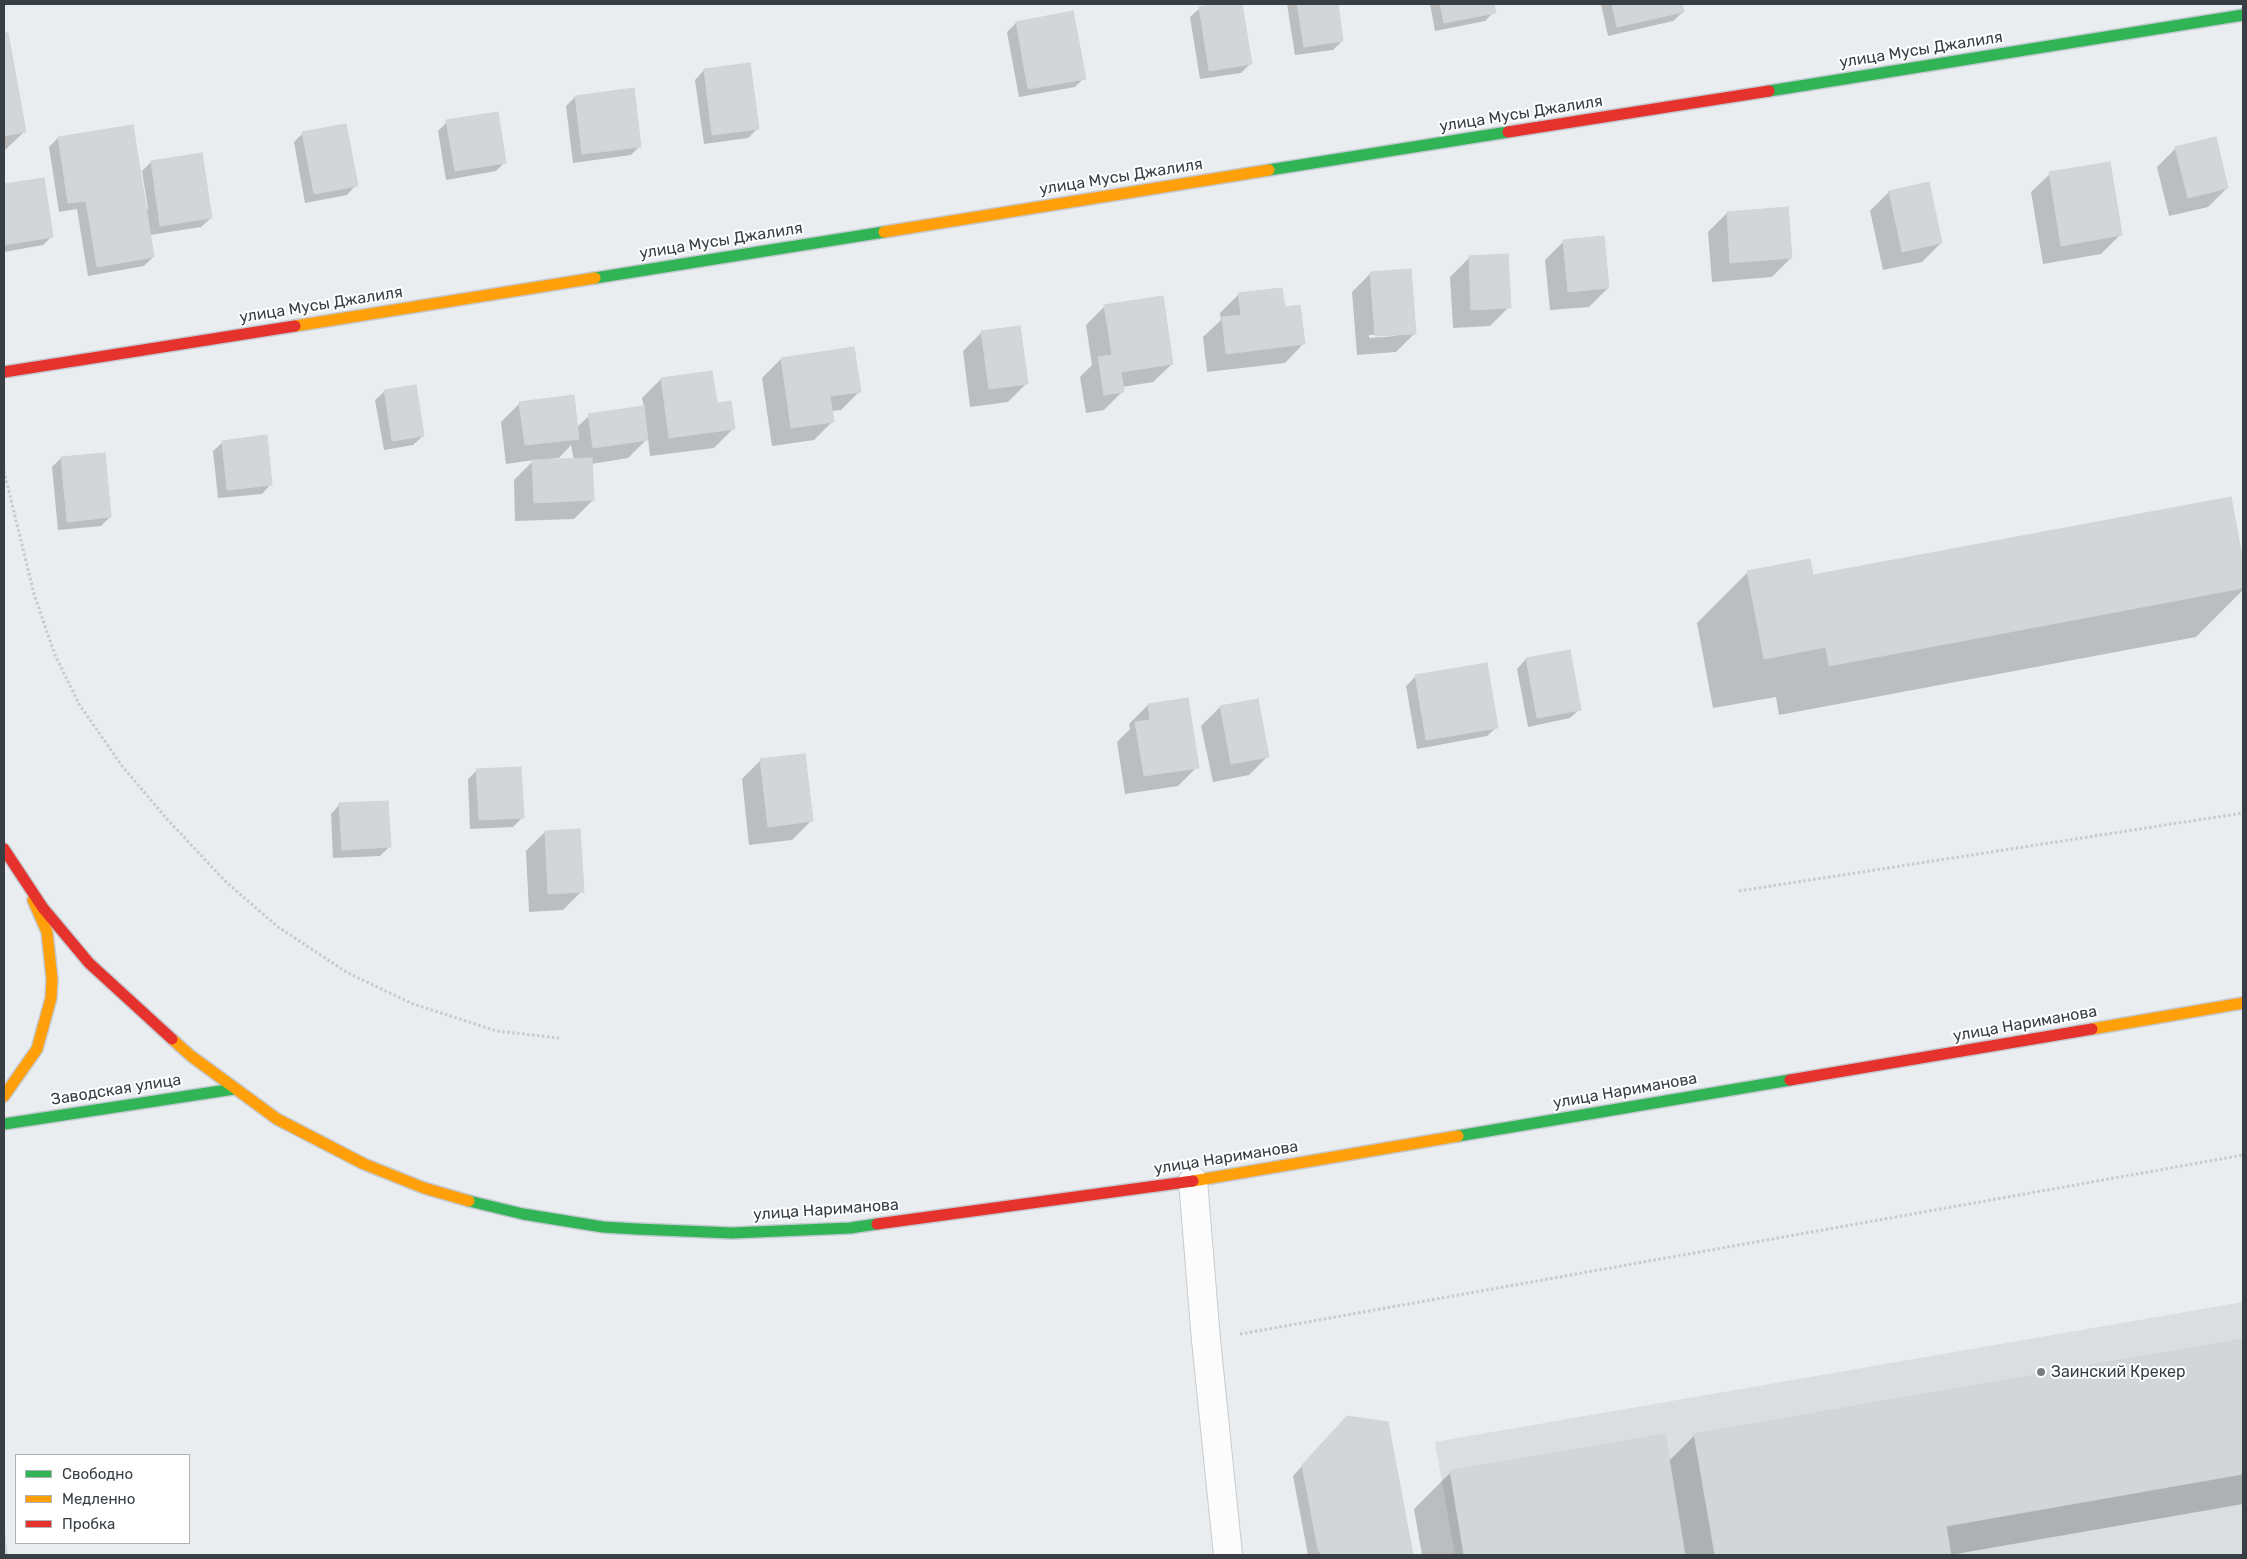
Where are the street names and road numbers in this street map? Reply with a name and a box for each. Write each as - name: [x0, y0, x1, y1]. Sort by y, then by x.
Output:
- street label: улица Мусы Джалиля: [1838, 28, 2004, 72]
- street label: улица Мусы Джалиля: [1438, 92, 1604, 136]
- street label: улица Мусы Джалиля: [1038, 155, 1204, 199]
- street label: улица Мусы Джалиля: [638, 219, 804, 263]
- street label: улица Мусы Джалиля: [238, 283, 404, 327]
- street label: улица Нариманова: [1951, 1002, 2099, 1046]
- street label: улица Нариманова: [1551, 1069, 1699, 1113]
- street label: Заводская улица: [50, 1070, 182, 1110]
- street label: улица Нариманова: [1152, 1137, 1300, 1179]
- street label: улица Нариманова: [753, 1195, 899, 1225]

